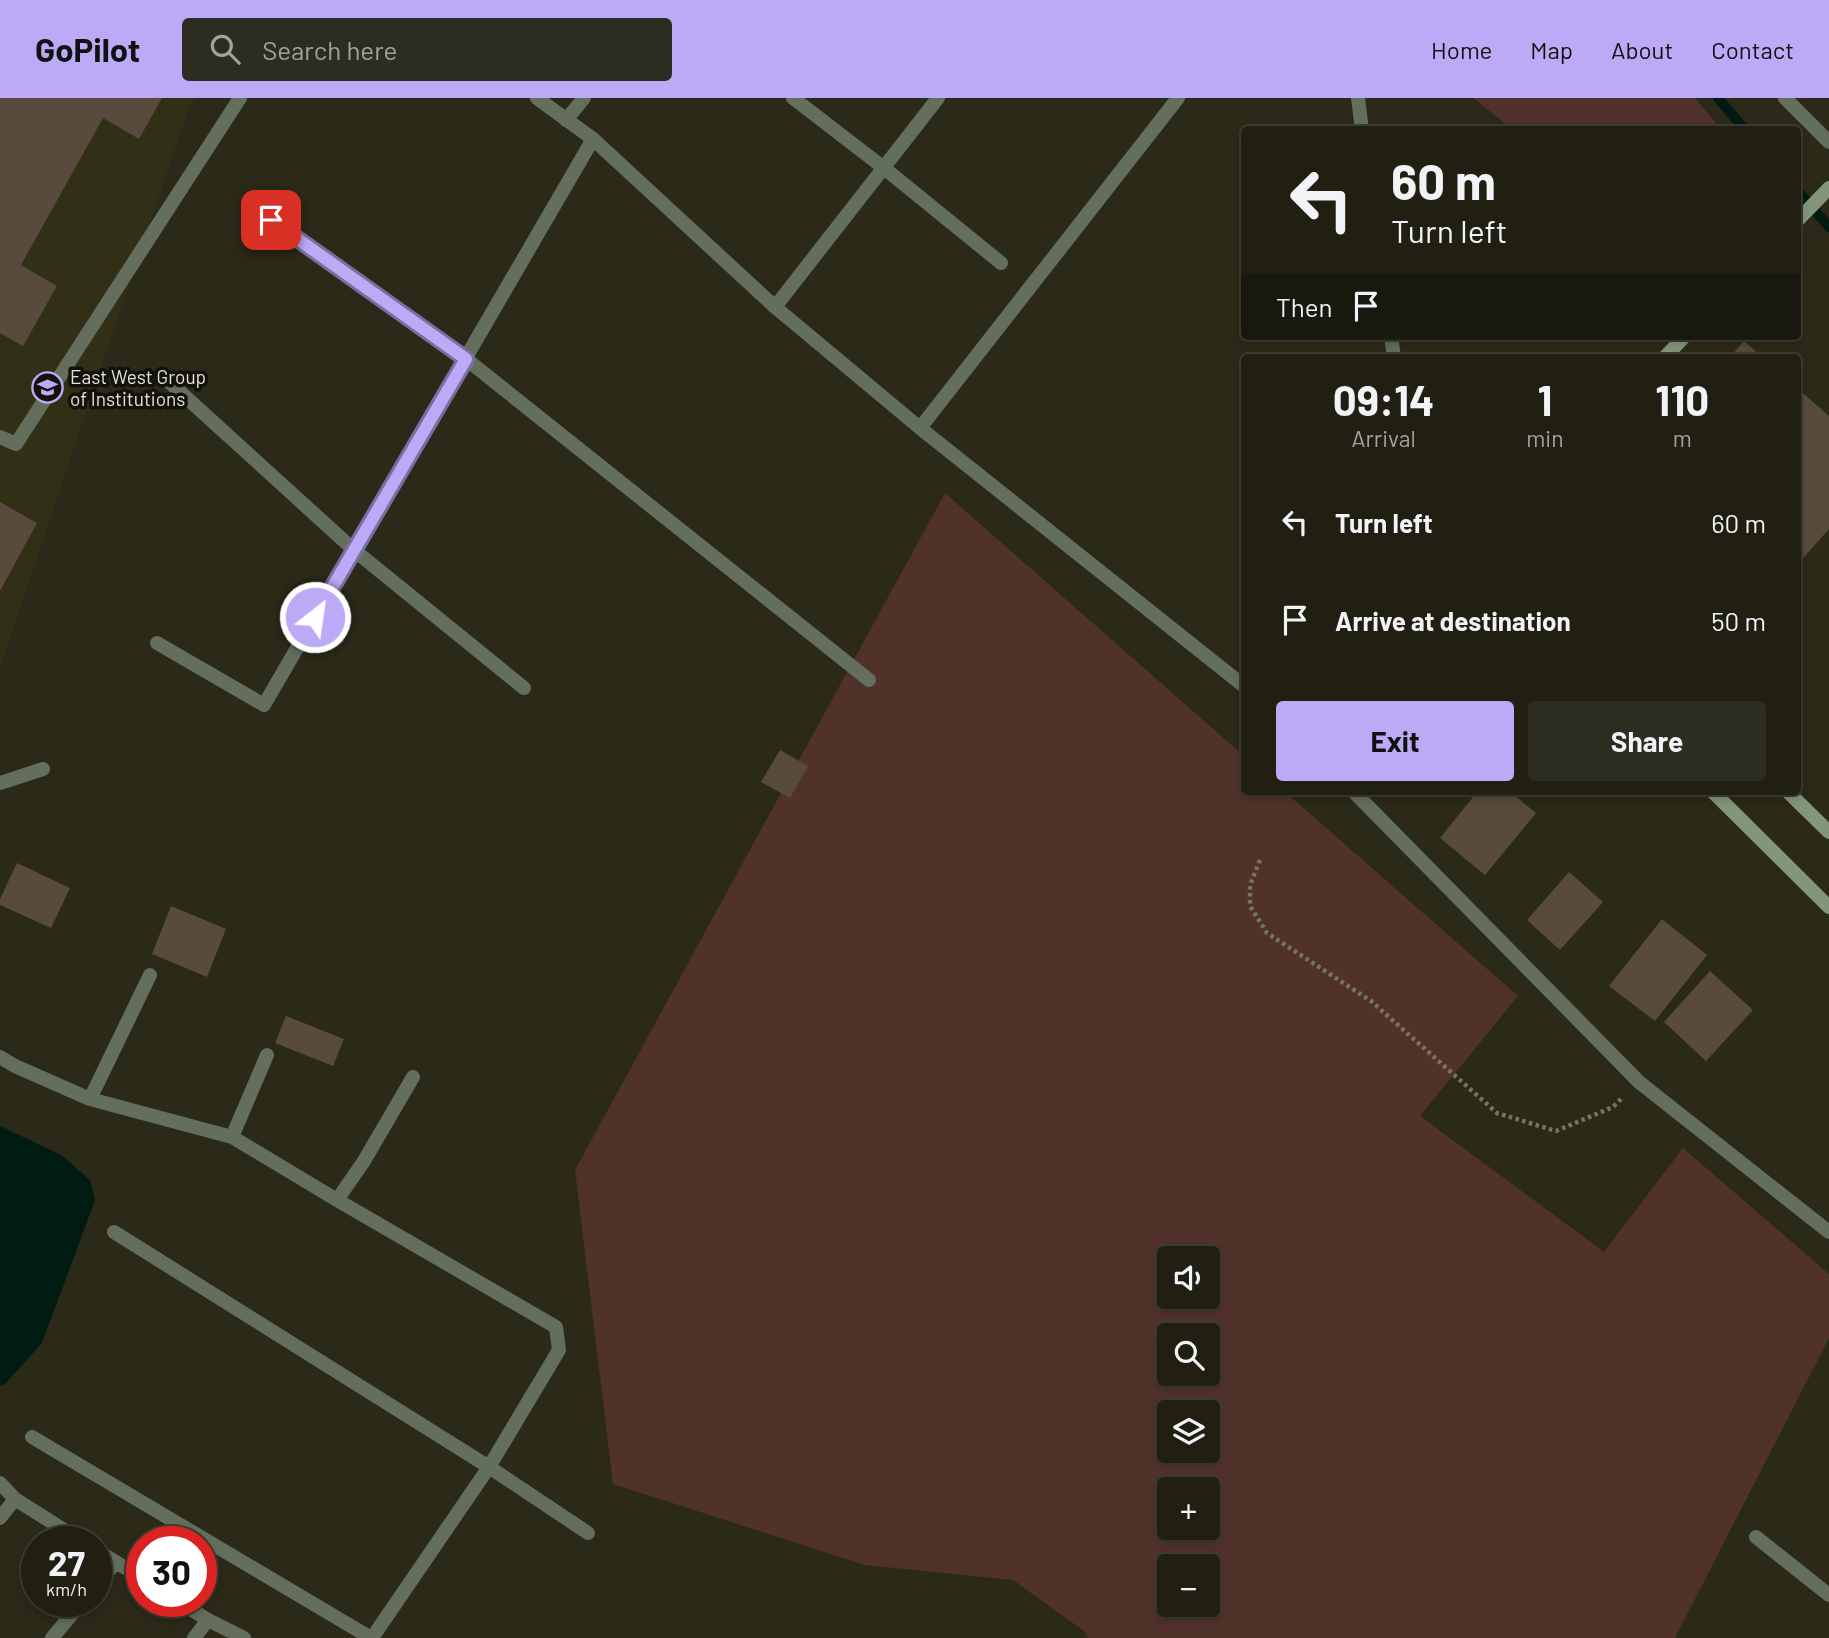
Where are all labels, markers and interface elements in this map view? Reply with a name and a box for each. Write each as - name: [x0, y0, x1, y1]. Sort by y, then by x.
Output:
- search box: [182, 18, 672, 81]
- text: GoPilot: [35, 29, 140, 69]
- icon: search: [206, 30, 244, 68]
- text: Search here: [262, 34, 397, 65]
- text: Home: [1431, 35, 1492, 64]
- text: Map: [1530, 35, 1573, 64]
- text: About: [1611, 35, 1673, 64]
- text: Contact: [1711, 35, 1794, 64]
- text: 60 m: [1391, 151, 1496, 210]
- icon: left: [1276, 154, 1367, 245]
- pin: [241, 190, 301, 250]
- icon: arrive: [252, 201, 290, 239]
- text: Turn left: [1391, 211, 1508, 249]
- icon: arrive: [1347, 287, 1385, 325]
- text: Then: [1276, 291, 1333, 322]
- place label: East West Group of Institutions: [70, 365, 206, 410]
- school or university icon: East West Group of Institutions: [30, 370, 64, 404]
- text: 09:14: [1333, 374, 1435, 424]
- text: 1: [1537, 374, 1552, 424]
- text: 110: [1655, 374, 1709, 424]
- text: Arrival: [1351, 424, 1416, 452]
- text: min: [1526, 424, 1564, 452]
- text: m: [1673, 424, 1692, 452]
- icon: left: [1276, 503, 1314, 541]
- text: Turn left: [1335, 507, 1433, 538]
- text: 60 m: [1711, 507, 1766, 538]
- position arrow: [278, 580, 352, 654]
- icon: arrive: [1276, 601, 1314, 639]
- text: Arrive at destination: [1335, 605, 1571, 636]
- text: 50 m: [1711, 605, 1766, 636]
- button: Exit: [1276, 701, 1514, 781]
- button: Share: [1528, 701, 1766, 781]
- map controls: [1157, 1246, 1220, 1617]
- button: sound: [1157, 1246, 1220, 1309]
- button: search: [1157, 1323, 1220, 1386]
- button: layers: [1157, 1400, 1220, 1463]
- button: +: [1157, 1477, 1220, 1540]
- speed limit sign: 30: [126, 1526, 217, 1617]
- text: 27: [48, 1541, 85, 1583]
- button: −: [1157, 1554, 1220, 1617]
- text: km/h: [46, 1578, 87, 1600]

